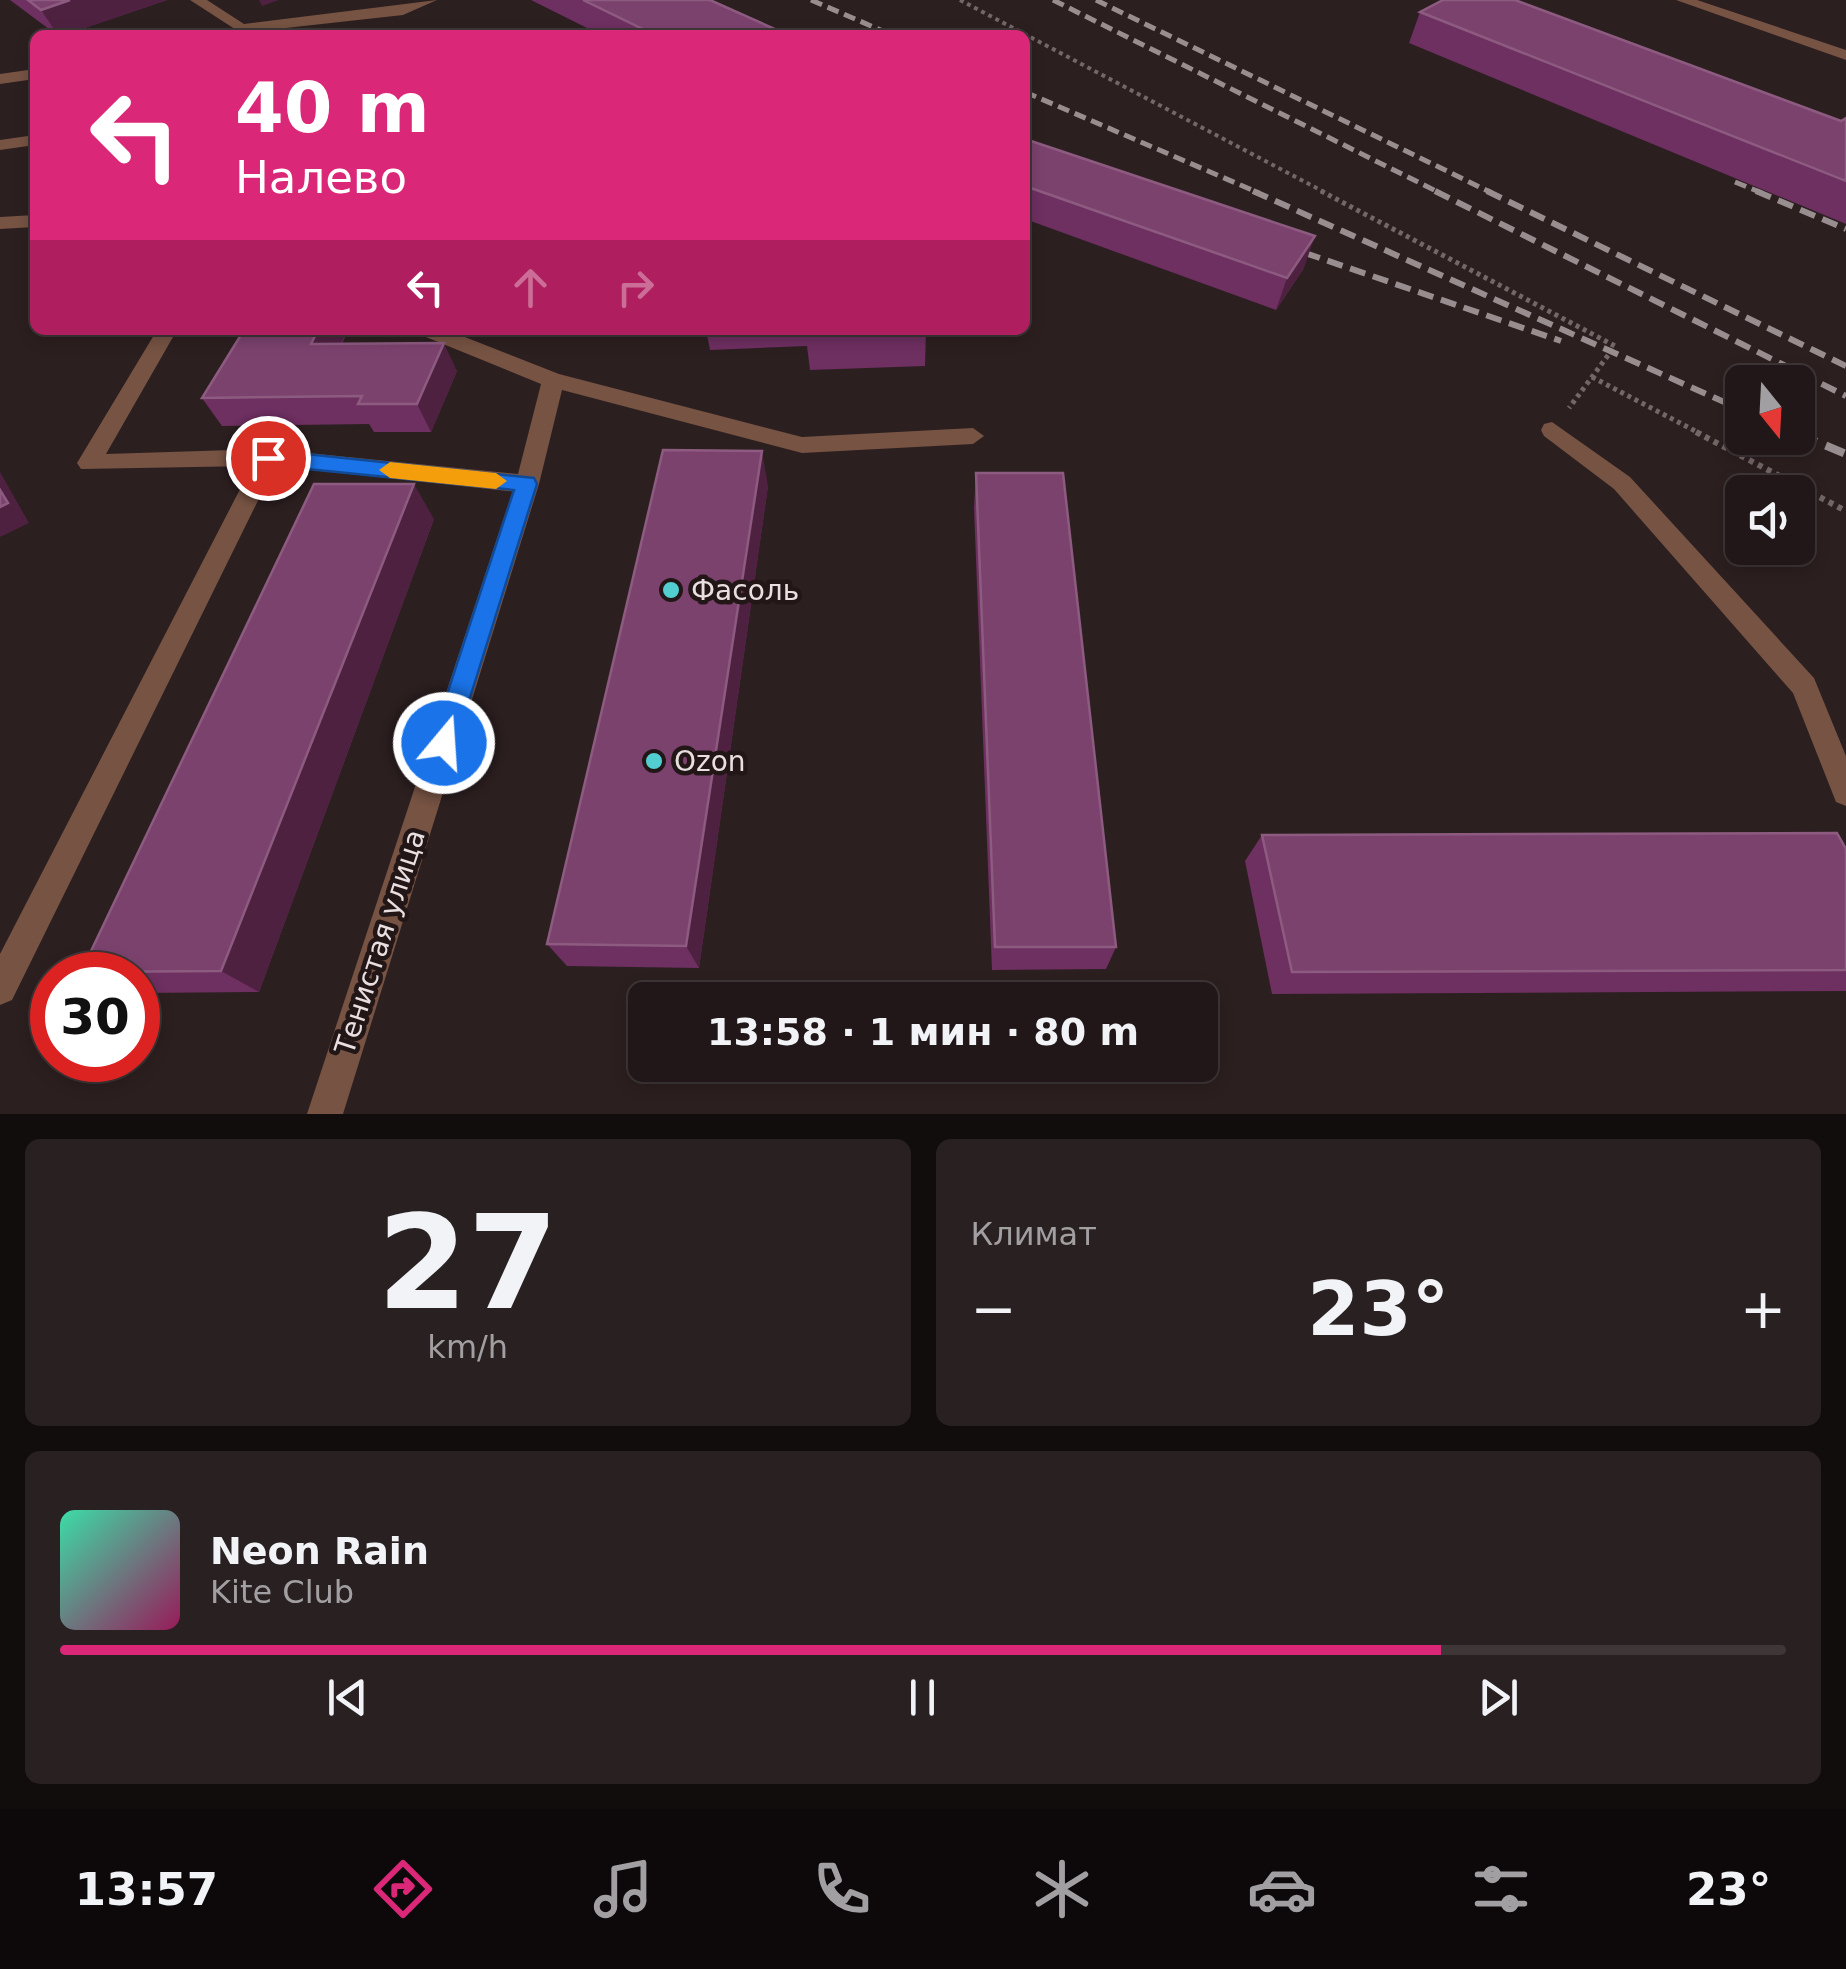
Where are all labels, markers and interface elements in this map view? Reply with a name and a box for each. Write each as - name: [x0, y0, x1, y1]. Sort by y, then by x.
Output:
- text: 40 m: [235, 67, 430, 149]
- icon: left: [70, 70, 200, 200]
- text: Налево: [235, 151, 407, 204]
- icon: left: [398, 260, 453, 315]
- icon: ahead: [503, 260, 558, 315]
- icon: right: [608, 260, 663, 315]
- north arrow: [1725, 365, 1815, 455]
- map controls: [1725, 365, 1815, 565]
- pin: [226, 416, 311, 501]
- icon: arrive: [241, 431, 296, 486]
- button: sound: [1725, 475, 1815, 565]
- place label: Фасоль: [691, 574, 799, 607]
- marker: Фасоль: [660, 579, 682, 601]
- position arrow: [392, 691, 496, 795]
- place label: Ozon: [674, 745, 746, 778]
- marker: Ozon: [643, 750, 665, 772]
- street label: Тенистая улица: [328, 825, 432, 1059]
- speed limit sign: 30: [30, 952, 160, 1082]
- text: 13:58 · 1 мин · 80 m: [707, 1010, 1139, 1054]
- text: 27: [377, 1187, 558, 1339]
- text: Климат: [971, 1215, 1097, 1253]
- text: 23°: [1307, 1265, 1449, 1353]
- text: −: [971, 1277, 1017, 1341]
- text: +: [1740, 1277, 1786, 1341]
- text: km/h: [427, 1328, 508, 1366]
- text: Neon Rain: [210, 1529, 429, 1573]
- text: Kite Club: [210, 1573, 354, 1611]
- icon: previous: [320, 1670, 375, 1725]
- icon: pause: [895, 1670, 950, 1725]
- icon: next: [1471, 1670, 1526, 1725]
- icon: directions: [368, 1854, 438, 1924]
- icon: music: [588, 1854, 658, 1924]
- icon: phone: [807, 1854, 877, 1924]
- icon: climate: [1027, 1854, 1097, 1924]
- icon: car: [1247, 1854, 1317, 1924]
- icon: filters: [1466, 1854, 1536, 1924]
- text: 13:57: [75, 1863, 218, 1916]
- text: 23°: [1686, 1863, 1771, 1916]

